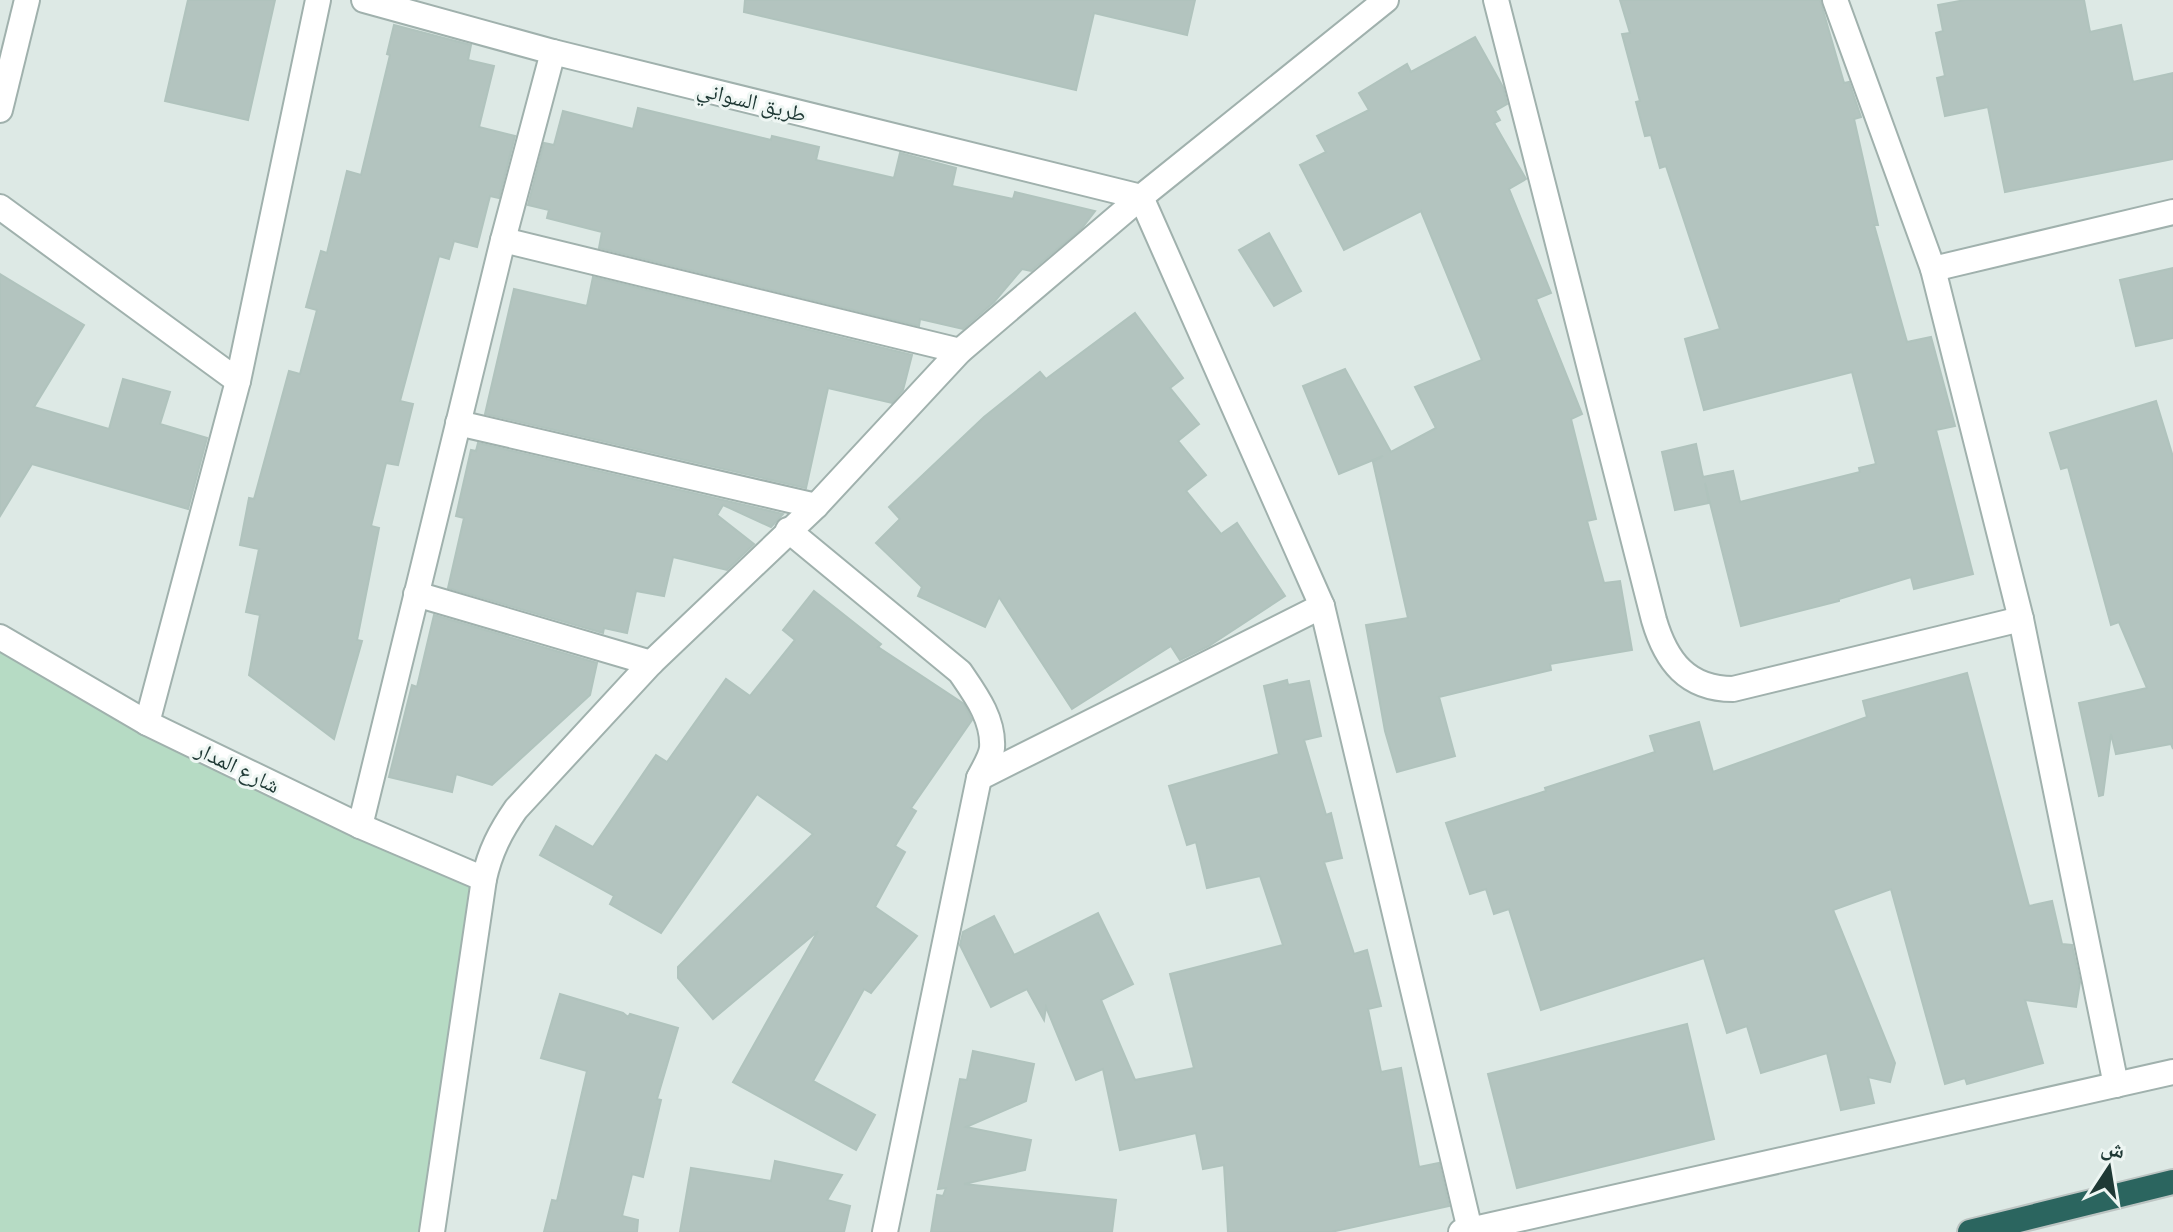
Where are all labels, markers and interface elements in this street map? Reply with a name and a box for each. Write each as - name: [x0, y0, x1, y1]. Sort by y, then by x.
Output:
- street label: طريق السواني: [694, 77, 809, 132]
- street label: شارع المدار: [190, 737, 283, 801]
- north arrow: [2069, 1128, 2149, 1208]
- text: ش: [2098, 1135, 2127, 1167]

